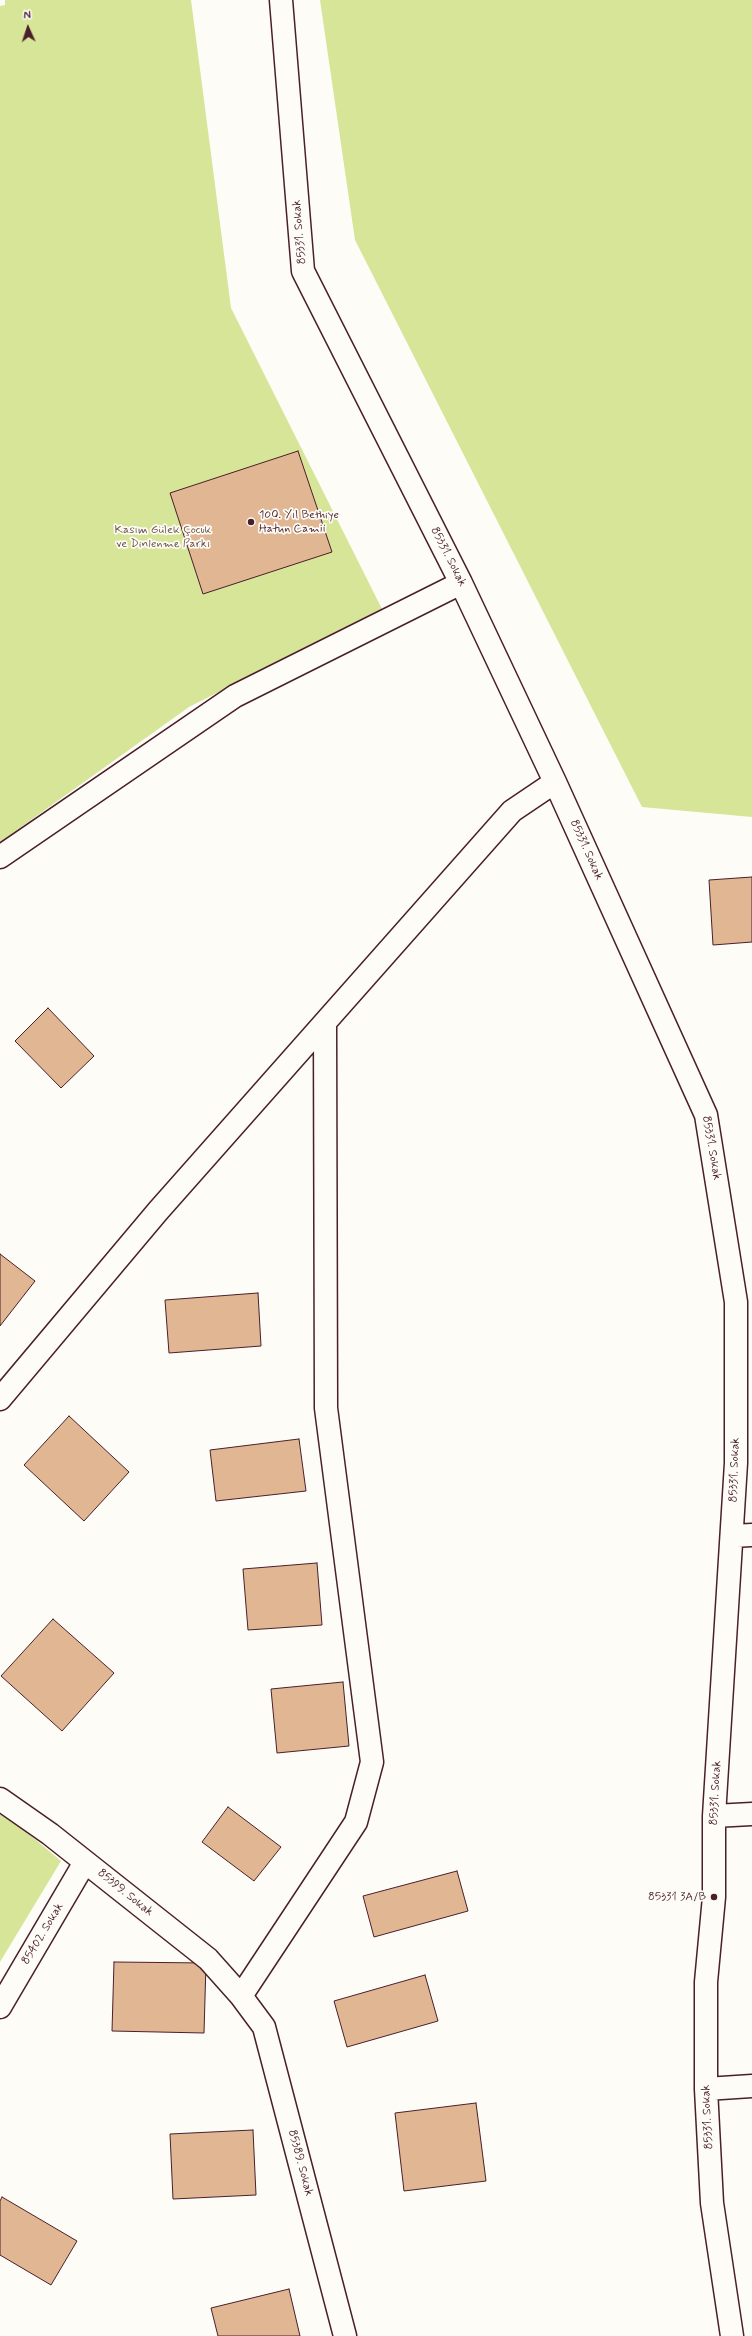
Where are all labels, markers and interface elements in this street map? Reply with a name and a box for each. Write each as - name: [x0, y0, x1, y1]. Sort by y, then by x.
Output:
- north arrow: [8, 8, 48, 48]
- text: N: [23, 9, 31, 23]
- street label: 85331. Sokak: [290, 199, 310, 265]
- place label: 100. Yıl Bethiye Hatun Camii: [259, 508, 339, 536]
- marker: 100. Yıl Bethiye Hatun Camii: [246, 517, 256, 527]
- park label: Kasım Gülek Çocuk ve Dinlenme Parkı: [115, 523, 211, 551]
- street label: 85331. Sokak: [427, 525, 469, 589]
- street label: 85331. Sokak: [566, 818, 606, 882]
- street label: 85331. Sokak: [698, 1115, 724, 1181]
- street label: 85331. Sokak: [727, 1437, 743, 1503]
- street label: 85331. Sokak: [707, 1760, 725, 1826]
- street label: 85399. Sokak: [94, 1866, 156, 1920]
- place label: 85331 3A/B: [648, 1890, 706, 1904]
- marker: 85331 3A/B: [709, 1892, 719, 1902]
- street label: 85402. Sokak: [19, 1901, 67, 1967]
- street label: 85331. Sokak: [699, 2084, 717, 2150]
- street label: 85389. Sokak: [284, 2128, 316, 2198]

